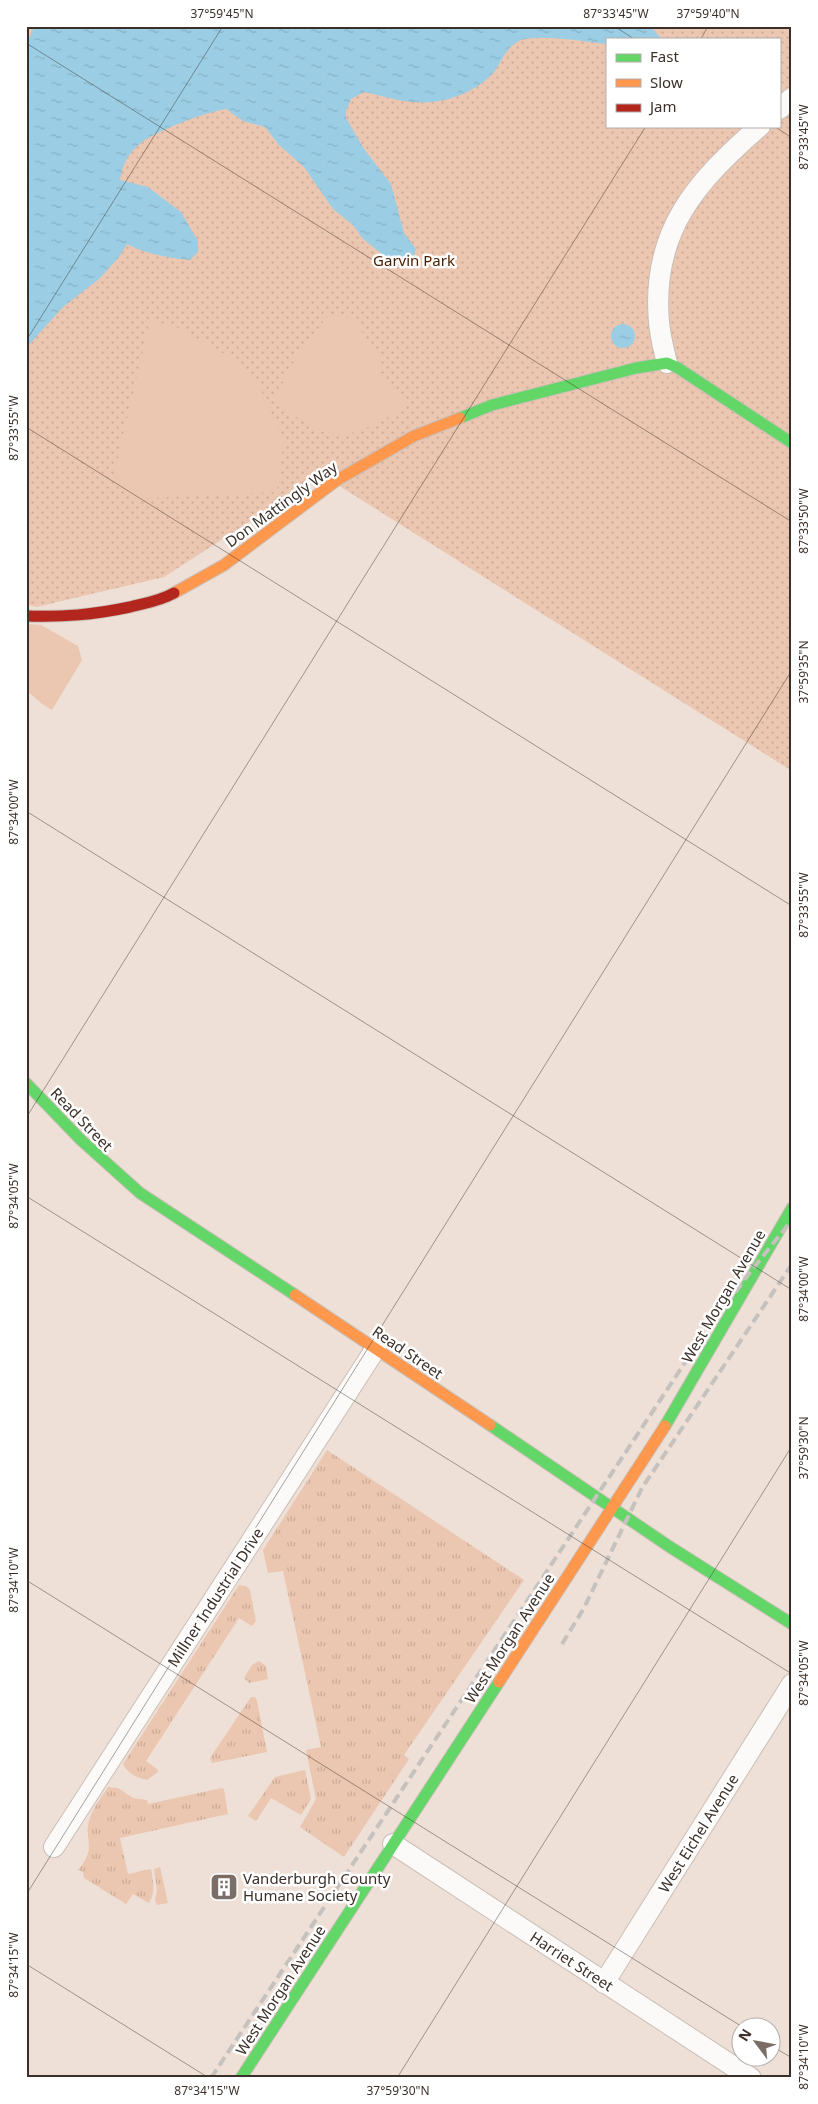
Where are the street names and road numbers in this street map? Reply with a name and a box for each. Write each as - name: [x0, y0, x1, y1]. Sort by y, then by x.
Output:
- street label: Don Mattingly Way: [221, 456, 341, 551]
- street label: Read Street: [47, 1083, 118, 1156]
- street label: West Morgan Avenue: [677, 1226, 769, 1366]
- street label: Read Street: [369, 1321, 448, 1383]
- street label: Millner Industrial Drive: [163, 1524, 267, 1670]
- street label: West Morgan Avenue: [460, 1569, 558, 1707]
- street label: West Eichel Avenue: [653, 1770, 743, 1896]
- street label: West Morgan Avenue: [231, 1921, 329, 2059]
- street label: Harriet Street: [527, 1927, 618, 1996]

